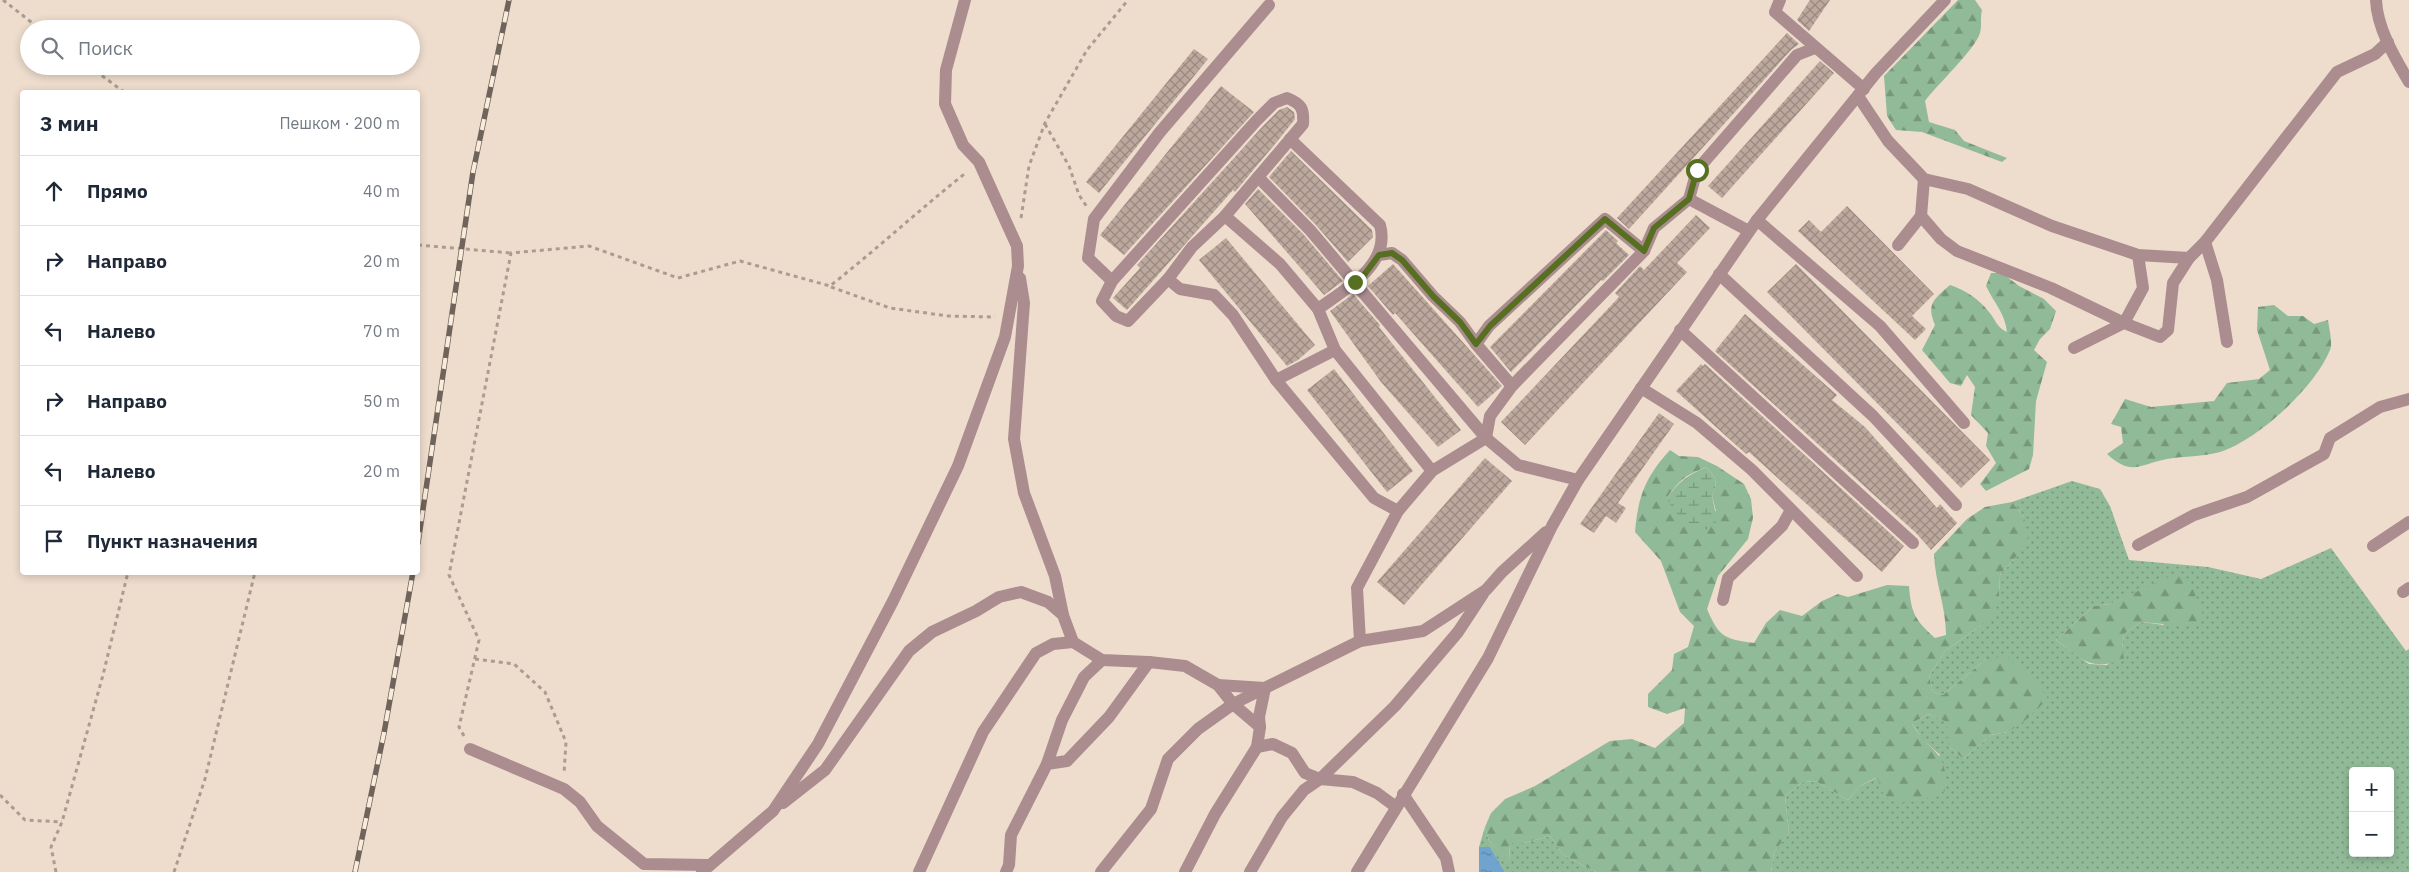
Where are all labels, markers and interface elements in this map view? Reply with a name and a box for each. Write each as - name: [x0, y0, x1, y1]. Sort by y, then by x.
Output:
- search box: [20, 20, 420, 75]
- icon: search: [38, 34, 66, 62]
- text: Поиск: [78, 36, 133, 60]
- text: 3 мин: [40, 109, 99, 137]
- text: Пешком · 200 m: [279, 113, 400, 133]
- route start: [1686, 159, 1709, 182]
- icon: ahead: [40, 177, 68, 205]
- text: Прямо: [87, 179, 148, 203]
- text: 40 m: [363, 181, 400, 201]
- icon: right: [40, 247, 68, 275]
- text: Направо: [87, 249, 167, 273]
- text: 20 m: [363, 251, 400, 271]
- route end: [1344, 271, 1367, 294]
- icon: left: [40, 317, 68, 345]
- text: Налево: [87, 319, 156, 343]
- text: 70 m: [363, 321, 400, 341]
- icon: right: [40, 387, 68, 415]
- text: Направо: [87, 389, 167, 413]
- text: 50 m: [363, 391, 400, 411]
- icon: left: [40, 457, 68, 485]
- text: Налево: [87, 459, 156, 483]
- text: 20 m: [363, 461, 400, 481]
- icon: arrive: [40, 527, 68, 555]
- text: Пункт назначения: [87, 529, 258, 553]
- map controls: [2349, 767, 2394, 857]
- button: +: [2349, 767, 2394, 812]
- button: −: [2349, 812, 2394, 857]

